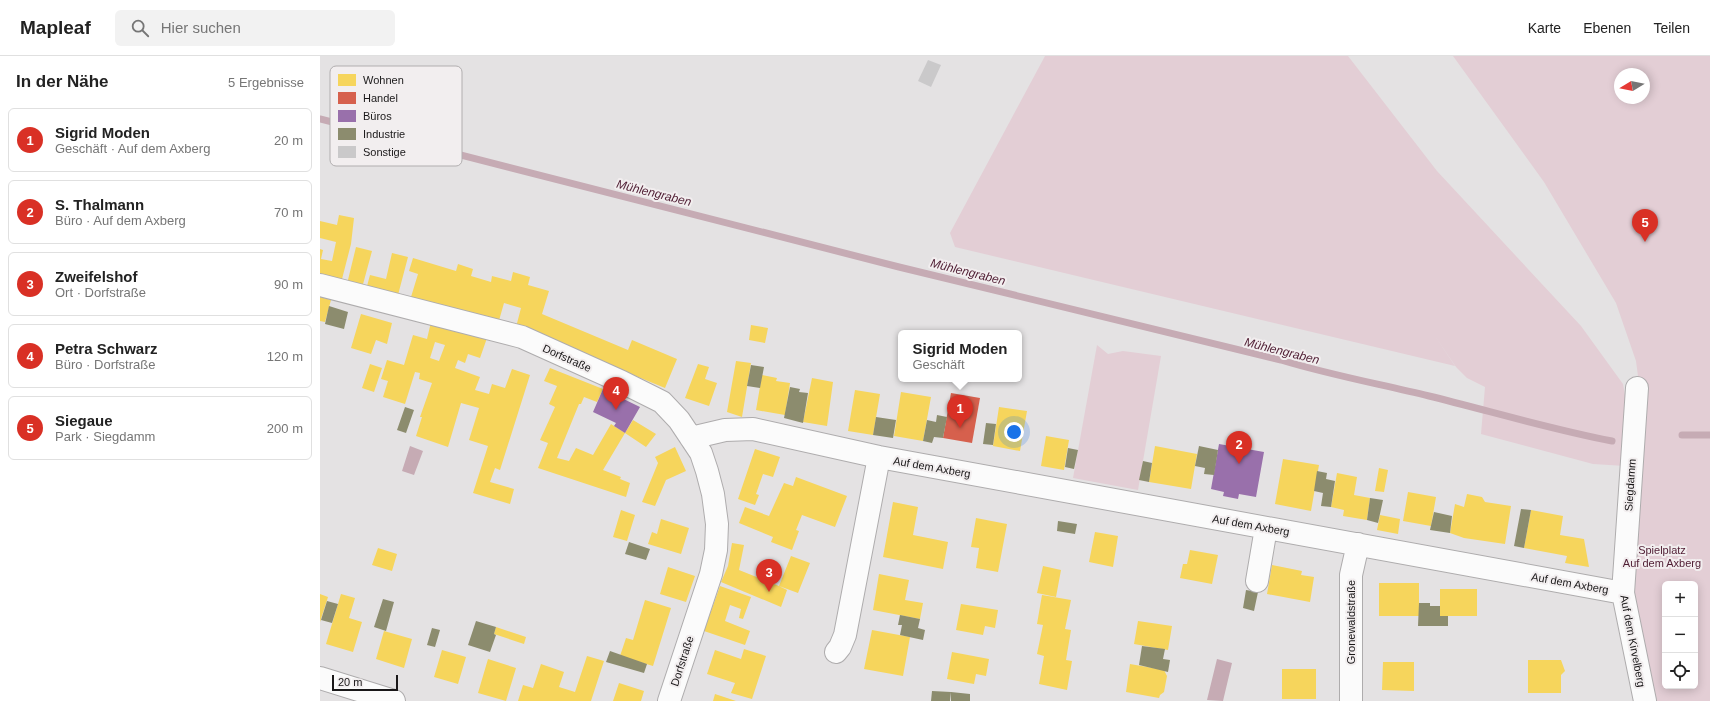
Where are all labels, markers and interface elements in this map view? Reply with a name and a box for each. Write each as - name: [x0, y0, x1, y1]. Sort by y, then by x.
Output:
- search box: [115, 10, 395, 46]
- text: Mapleaf: [20, 17, 91, 38]
- icon: search: [129, 17, 151, 39]
- text: Hier suchen: [161, 19, 241, 36]
- text: Karte: [1528, 20, 1561, 36]
- text: Ebenen: [1583, 20, 1631, 36]
- text: Teilen: [1653, 20, 1690, 36]
- legend: [330, 66, 462, 166]
- north arrow: [1614, 68, 1650, 104]
- text: In der Nähe: [16, 72, 109, 91]
- text: Wohnen: [363, 74, 404, 86]
- text: 5 Ergebnisse: [228, 75, 304, 90]
- text: Handel: [363, 92, 398, 104]
- text: Büros: [363, 110, 392, 122]
- text: Sigrid Moden: [55, 124, 150, 141]
- text: Industrie: [363, 128, 405, 140]
- text: 1: [26, 133, 34, 148]
- text: 20 m: [274, 133, 303, 148]
- text: Geschäft · Auf dem Axberg: [55, 141, 210, 156]
- text: Sonstige: [363, 146, 406, 158]
- water label: Mühlengraben: [615, 177, 693, 209]
- text: S. Thalmann: [55, 196, 144, 213]
- text: 2: [26, 205, 34, 220]
- text: 70 m: [274, 205, 303, 220]
- pin: 5: [1632, 209, 1658, 242]
- text: Büro · Auf dem Axberg: [55, 213, 186, 228]
- water label: Mühlengraben: [929, 256, 1007, 288]
- text: Zweifelshof: [55, 268, 138, 285]
- text: 3: [26, 277, 34, 292]
- text: 90 m: [274, 277, 303, 292]
- text: Ort · Dorfstraße: [55, 285, 146, 300]
- popup: [898, 330, 1022, 382]
- water label: Mühlengraben: [1243, 335, 1321, 367]
- text: Petra Schwarz: [55, 340, 158, 357]
- text: Sigrid Moden: [913, 340, 1008, 357]
- street label: Dorfstraße: [541, 342, 593, 374]
- text: 4: [26, 349, 34, 364]
- text: 120 m: [267, 349, 303, 364]
- text: Büro · Dorfstraße: [55, 357, 155, 372]
- text: Geschäft: [913, 357, 965, 372]
- pin: 4: [603, 377, 629, 410]
- pin: 1: [947, 395, 973, 428]
- text: Siegaue: [55, 412, 113, 429]
- text: 5: [26, 421, 34, 436]
- text: 200 m: [267, 421, 303, 436]
- your location: [1004, 422, 1024, 442]
- text: Park · Siegdamm: [55, 429, 155, 444]
- pin: 2: [1226, 431, 1252, 464]
- street label: Auf dem Axberg: [892, 454, 972, 480]
- street label: Siegdamm: [1622, 458, 1638, 512]
- street label: Auf dem Axberg: [1211, 512, 1291, 538]
- park label: Spielplatz Auf dem Axberg: [1623, 544, 1701, 569]
- pin: 3: [756, 559, 782, 592]
- street label: Auf dem Axberg: [1530, 570, 1610, 596]
- street label: Gronewaldstraße: [1345, 580, 1357, 664]
- map controls: [1662, 581, 1698, 689]
- button: +: [1662, 581, 1698, 617]
- street label: Auf dem Kirvelberg: [1618, 594, 1648, 688]
- button: −: [1662, 617, 1698, 653]
- street label: Dorfstraße: [668, 634, 696, 688]
- button: locate: [1662, 653, 1698, 689]
- scale bar: [332, 673, 398, 692]
- text: 20 m: [338, 676, 362, 688]

